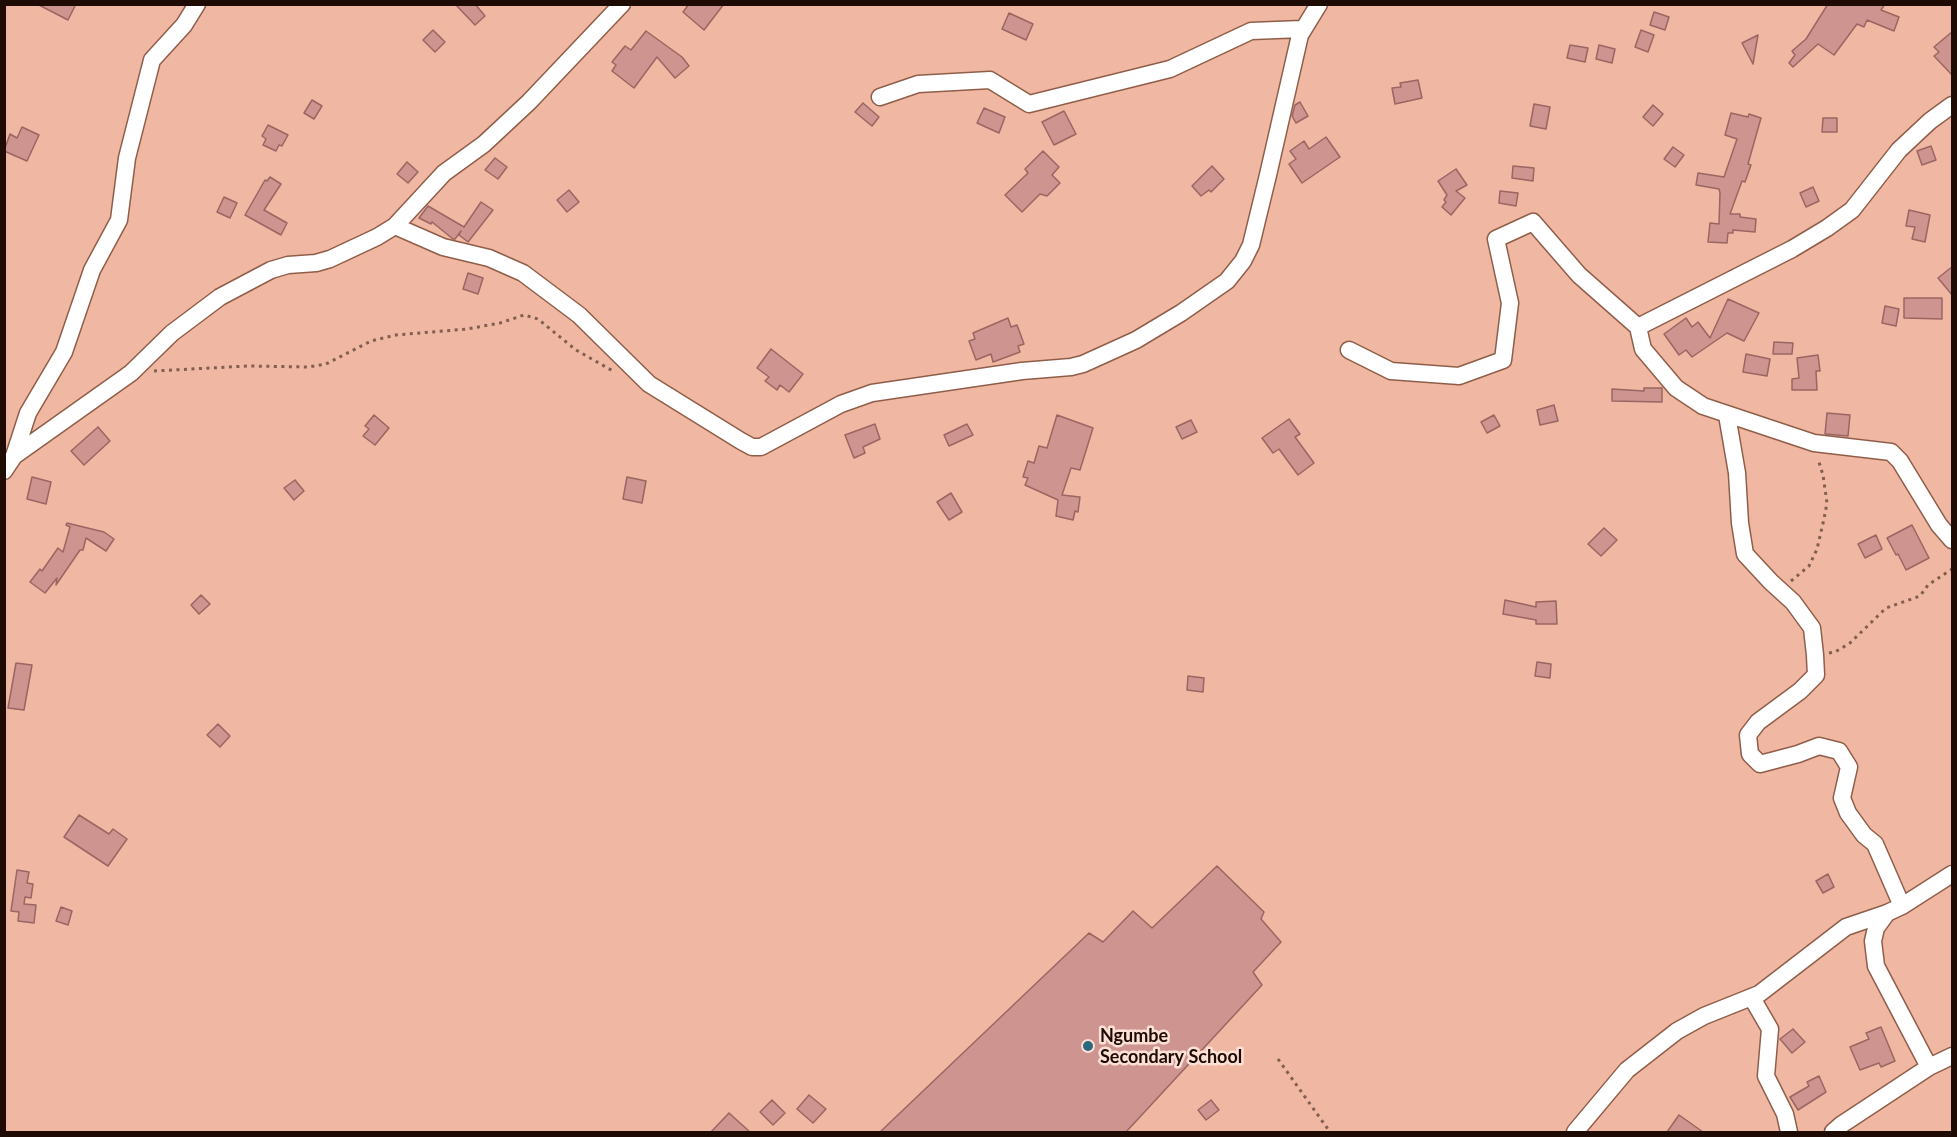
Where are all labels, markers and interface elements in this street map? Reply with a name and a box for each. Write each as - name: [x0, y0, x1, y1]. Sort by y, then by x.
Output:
- place label: Ngumbe Secondary School: [1100, 1025, 1242, 1068]
- marker: Ngumbe Secondary School: [1081, 1039, 1095, 1053]

